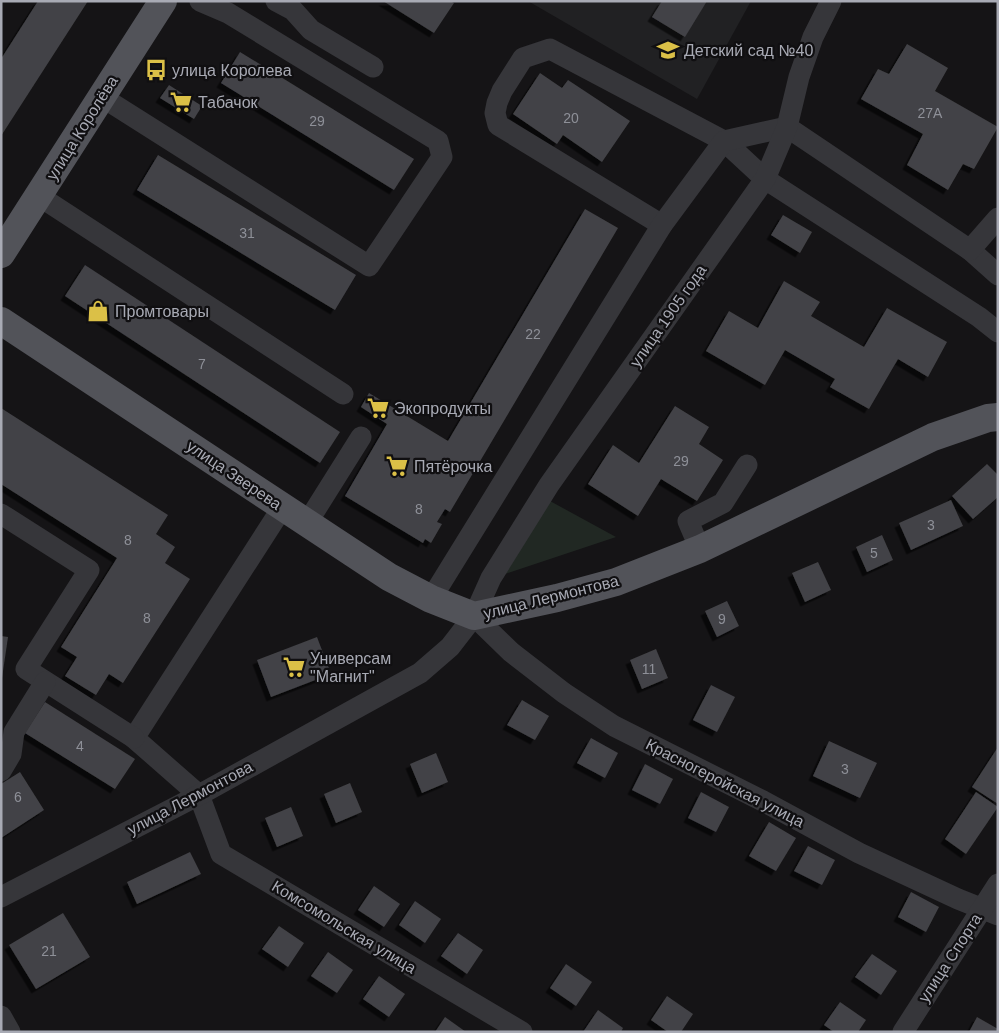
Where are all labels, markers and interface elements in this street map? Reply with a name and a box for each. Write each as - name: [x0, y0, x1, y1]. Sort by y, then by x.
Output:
- school or university icon: Детский сад №40: [655, 37, 681, 63]
- place label: Детский сад №40: [684, 42, 813, 59]
- bus stop icon: улица Королева: [143, 57, 169, 83]
- place label: улица Королева: [172, 62, 292, 79]
- street label: улица Королёва: [43, 73, 121, 183]
- supermarket icon: Табачок: [168, 89, 194, 115]
- place label: Табачок: [198, 94, 259, 111]
- house number: 27А: [918, 105, 943, 121]
- house number: 20: [563, 110, 579, 126]
- house number: 29: [309, 113, 325, 129]
- house number: 31: [239, 225, 255, 241]
- street label: улица 1905 года: [626, 262, 710, 370]
- shop icon: Промтовары: [85, 298, 111, 324]
- place label: Промтовары: [115, 303, 209, 320]
- house number: 22: [525, 326, 541, 342]
- house number: 7: [198, 356, 206, 372]
- supermarket icon: Экопродукты: [365, 395, 391, 421]
- place label: Экопродукты: [394, 400, 491, 417]
- street label: улица Зверева: [184, 437, 285, 513]
- supermarket icon: Пятёрочка: [384, 453, 410, 479]
- house number: 29: [673, 453, 689, 469]
- place label: Пятёрочка: [414, 458, 493, 475]
- house number: 8: [415, 501, 423, 517]
- house number: 3: [927, 517, 935, 533]
- house number: 8: [124, 532, 132, 548]
- house number: 5: [870, 545, 878, 561]
- street label: улица Лермонтова: [482, 572, 620, 622]
- house number: 8: [143, 610, 151, 626]
- house number: 9: [718, 611, 726, 627]
- place label: Универсам "Магнит": [310, 650, 391, 685]
- supermarket icon: Универсам "Магнит": [281, 654, 307, 680]
- house number: 11: [642, 661, 656, 677]
- street label: Красногеройская улица: [643, 736, 807, 830]
- house number: 4: [76, 738, 84, 754]
- street label: улица Лермонтова: [125, 758, 255, 838]
- house number: 3: [841, 761, 849, 777]
- house number: 6: [14, 789, 22, 805]
- street label: Комсомольская улица: [269, 877, 419, 977]
- street label: улица Спорта: [915, 910, 985, 1005]
- house number: 21: [41, 943, 57, 959]

